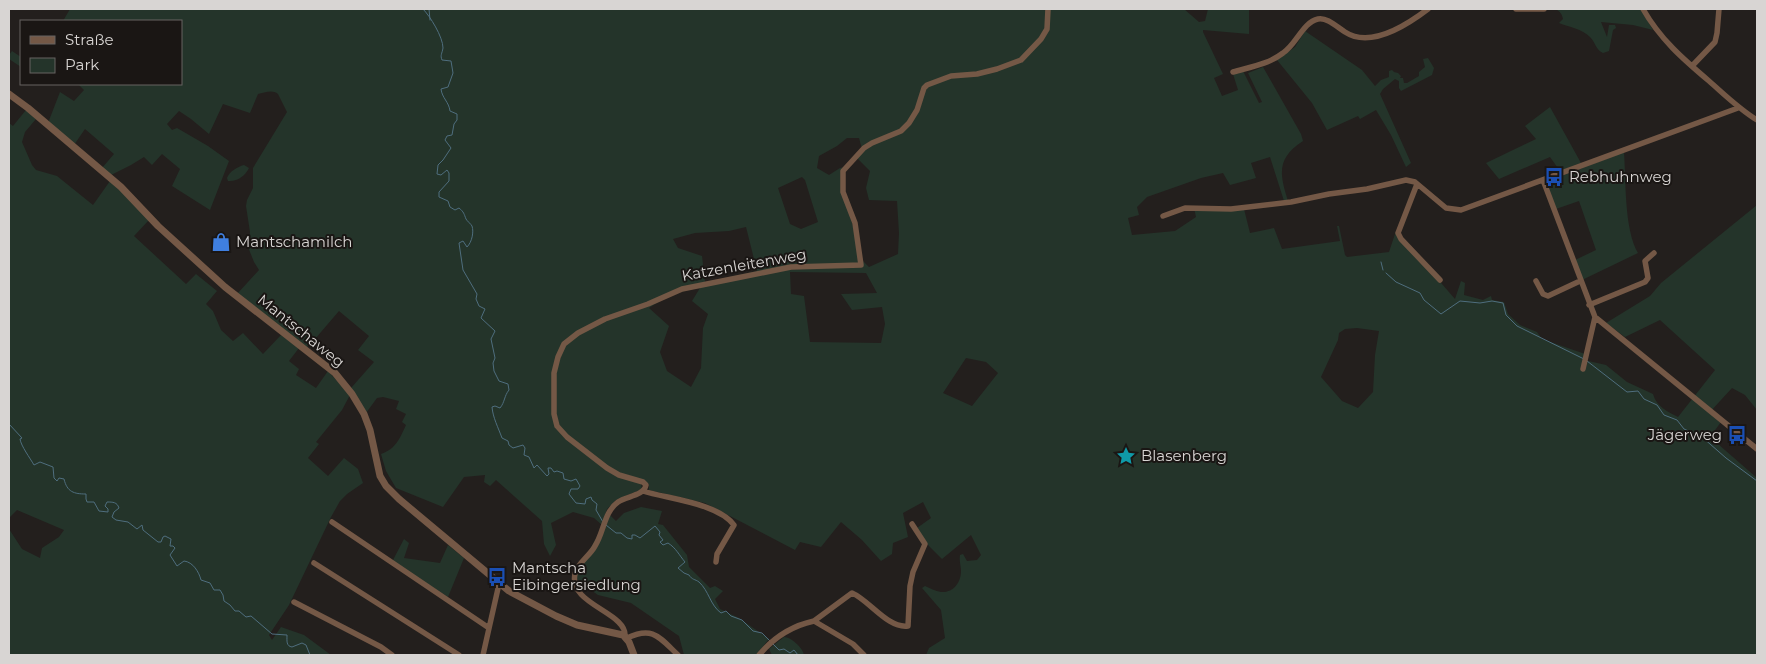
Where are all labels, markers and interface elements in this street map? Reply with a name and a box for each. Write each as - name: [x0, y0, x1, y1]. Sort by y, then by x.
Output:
- legend: [20, 20, 182, 85]
- text: Straße: [65, 30, 114, 49]
- text: Park: [65, 55, 99, 74]
- bus stop icon: Rebhuhnweg: [1543, 166, 1565, 188]
- place label: Rebhuhnweg: [1569, 167, 1672, 186]
- shop icon: Mantschamilch: [210, 231, 232, 253]
- place label: Mantschamilch: [236, 232, 353, 251]
- street label: Katzenleitenweg: [680, 244, 808, 285]
- street label: Mantschaweg: [254, 290, 349, 371]
- bus stop icon: Jägerweg: [1726, 424, 1748, 446]
- place label: Jägerweg: [1647, 425, 1722, 444]
- place icon: Blasenberg: [1115, 445, 1137, 467]
- place label: Blasenberg: [1141, 446, 1227, 465]
- place label: Mantscha Eibingersiedlung: [512, 558, 641, 594]
- bus stop icon: Mantscha Eibingersiedlung: [486, 566, 508, 588]

